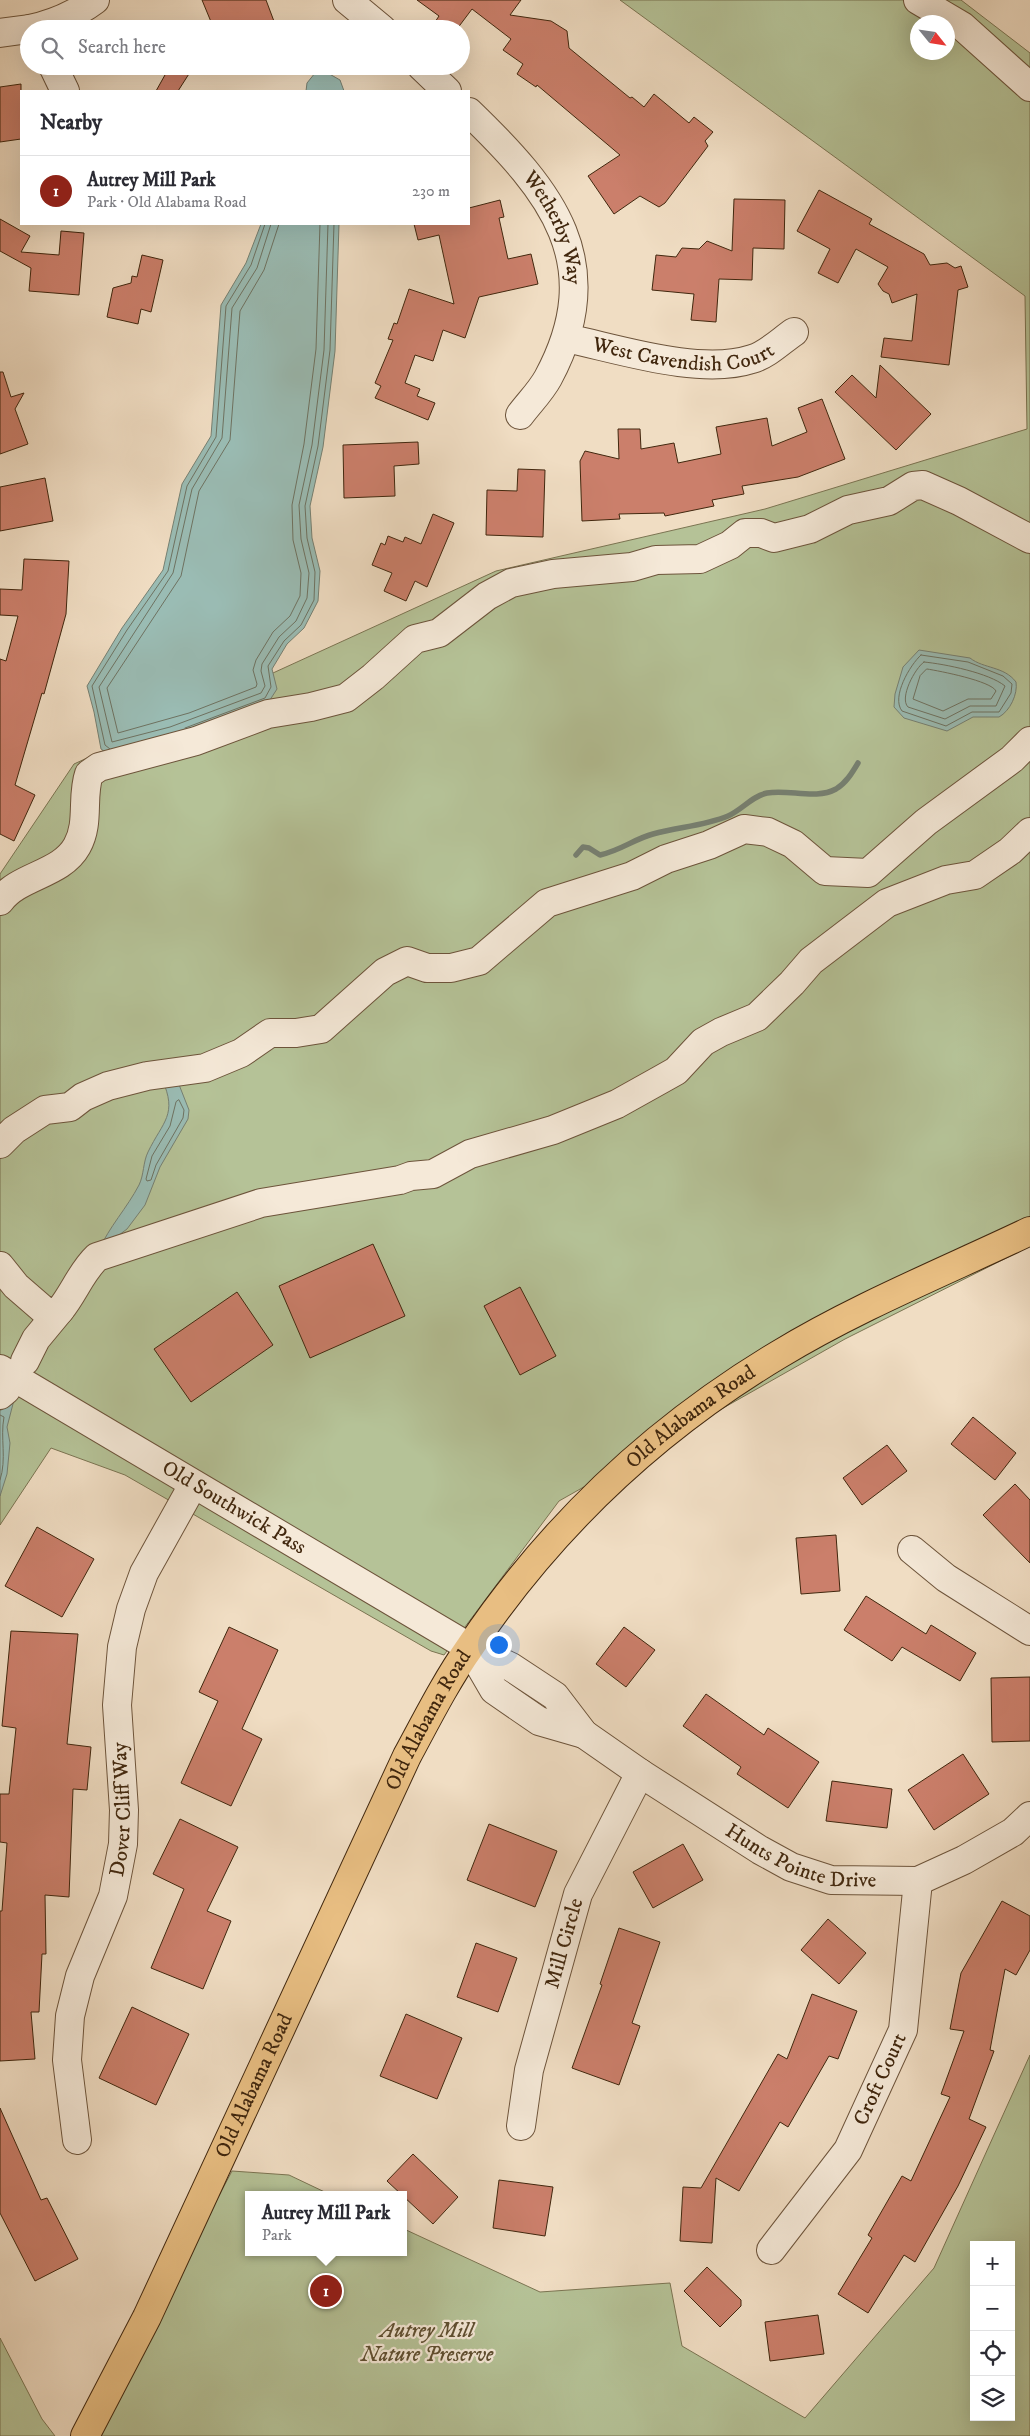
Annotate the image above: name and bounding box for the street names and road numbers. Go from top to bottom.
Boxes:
street label: Wetherby Way [516,165,587,286]
street label: West Cavendish Court [589,331,780,378]
street label: Old Alabama Road [620,1359,761,1474]
street label: Old Southwick Pass [157,1455,311,1560]
street label: Old Alabama Road [380,1645,477,1795]
street label: Dover Cliff Way [104,1740,137,1879]
street label: Hunts Pointe Drive [720,1818,877,1894]
street label: Mill Circle [539,1895,589,1992]
street label: Old Alabama Road [210,2009,299,2162]
street label: Croft Court [848,2029,913,2130]

